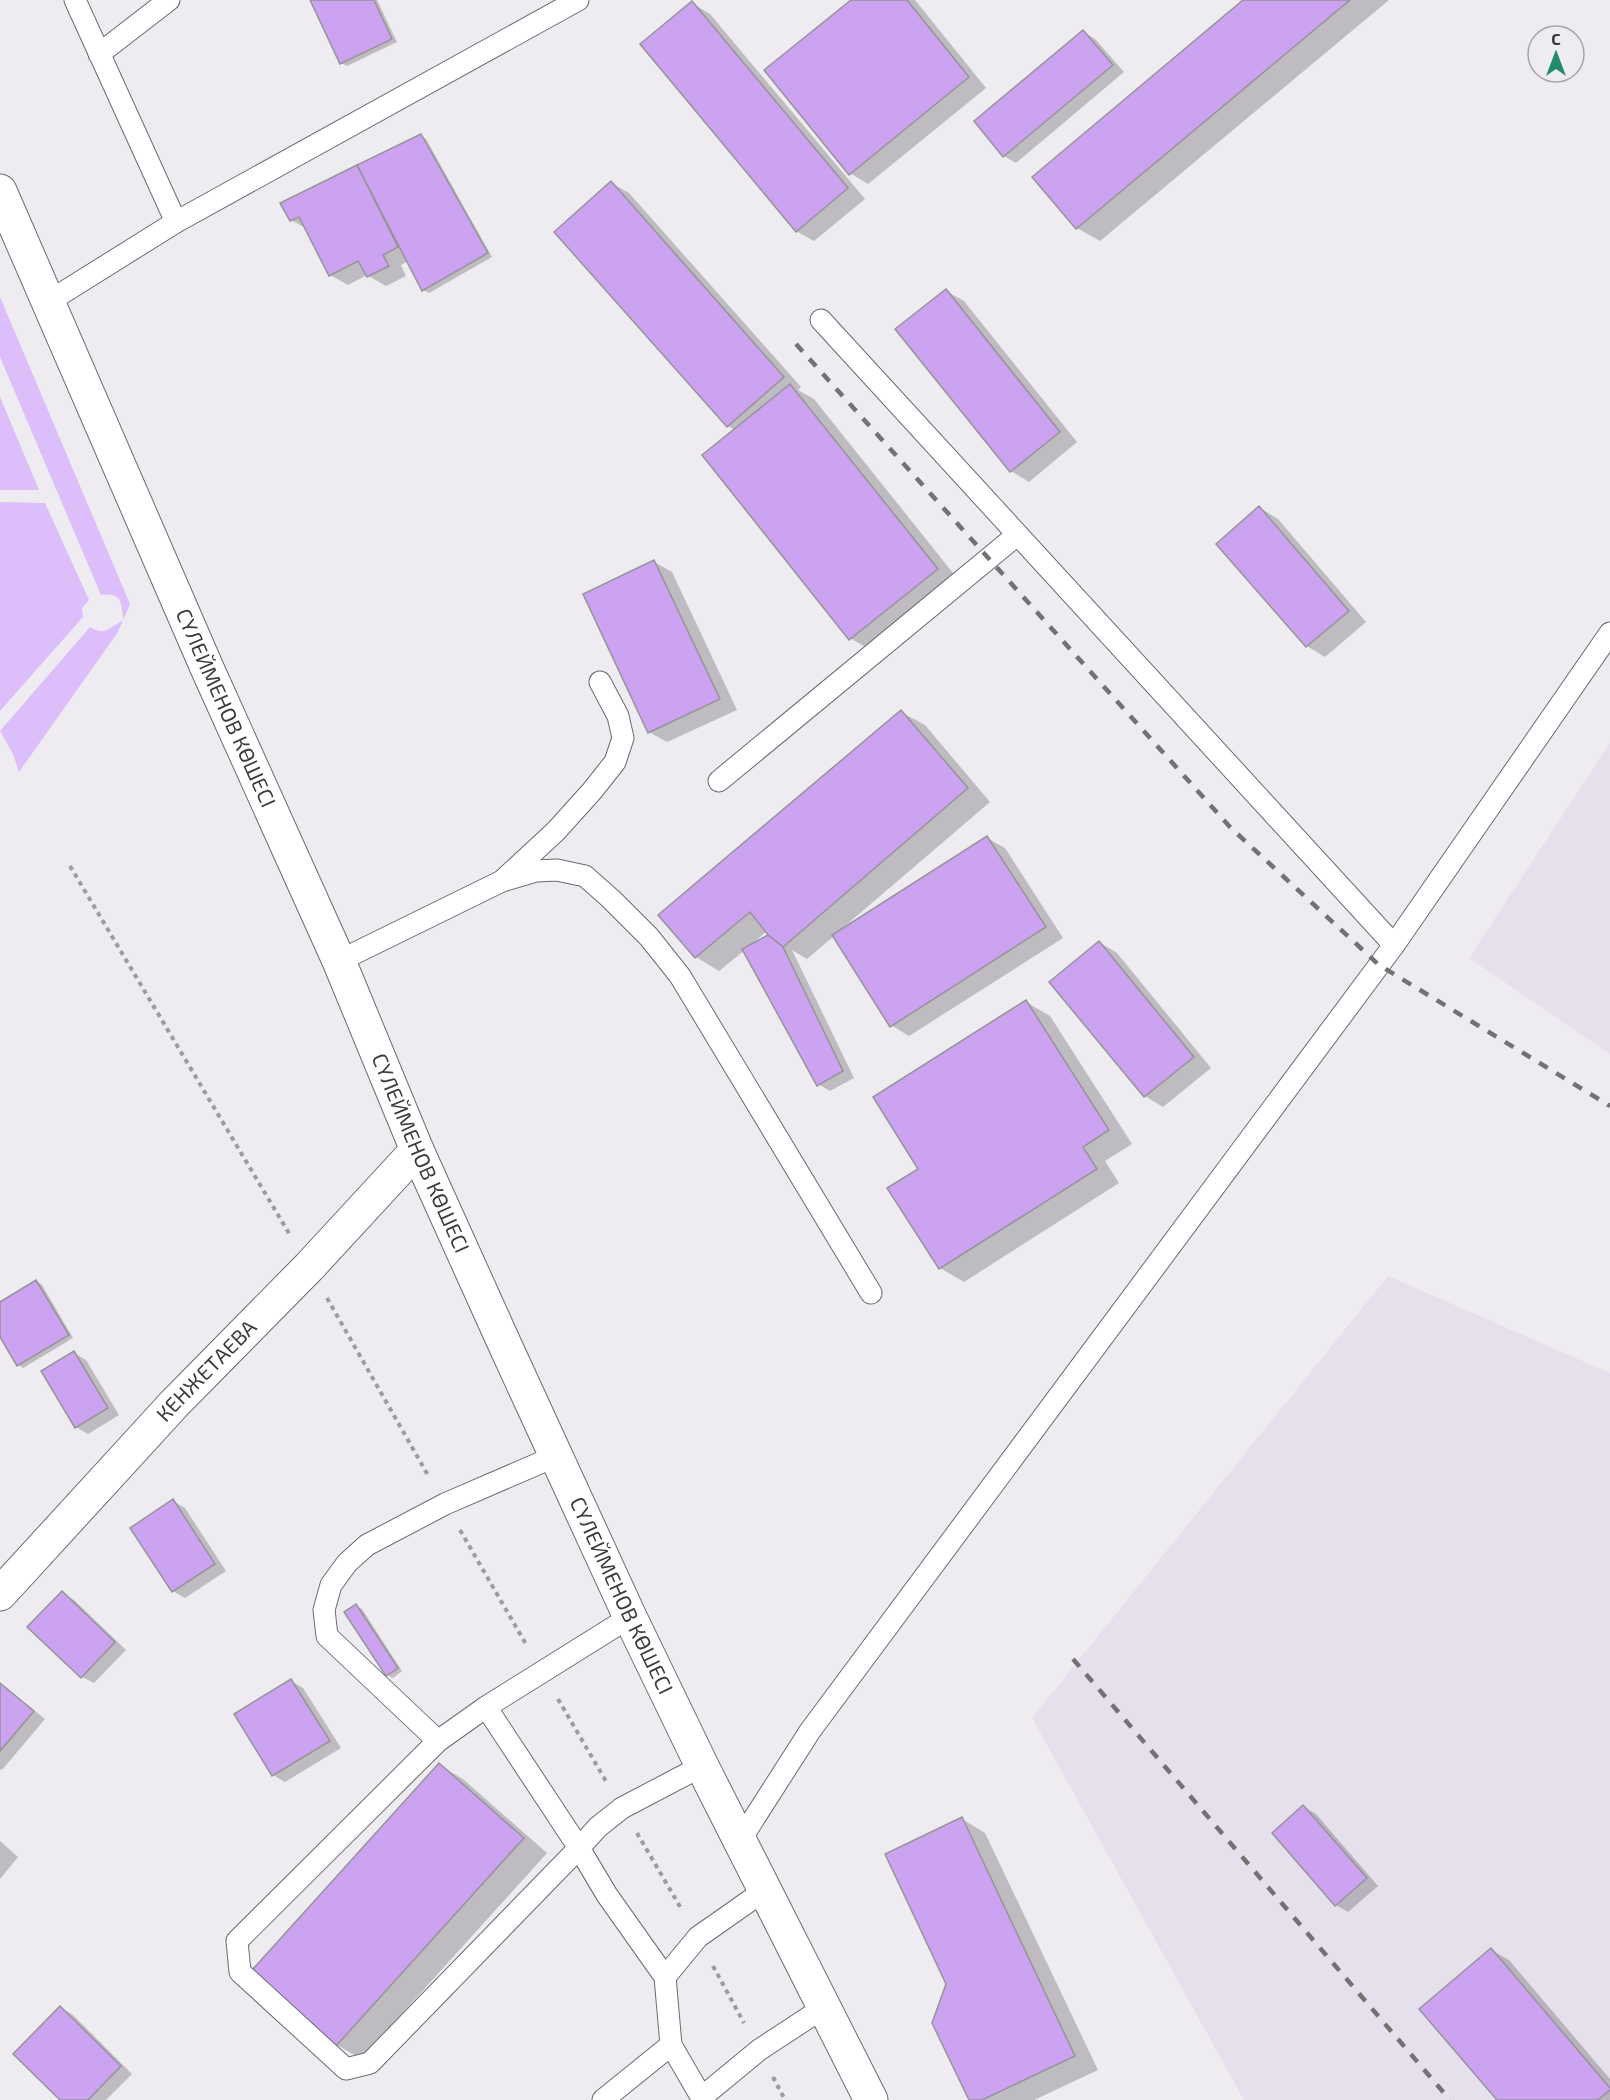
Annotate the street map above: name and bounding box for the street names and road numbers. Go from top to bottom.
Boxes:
street label: СҮЛЕЙМЕНОВ КӨШЕСІ [172,604,282,811]
street label: СҮЛЕЙМЕНОВ КӨШЕСІ [367,1049,476,1256]
street label: КЕНЖЕТАЕВА [150,1314,261,1426]
street label: СҮЛЕЙМЕНОВ КӨШЕСІ [566,1493,679,1698]

